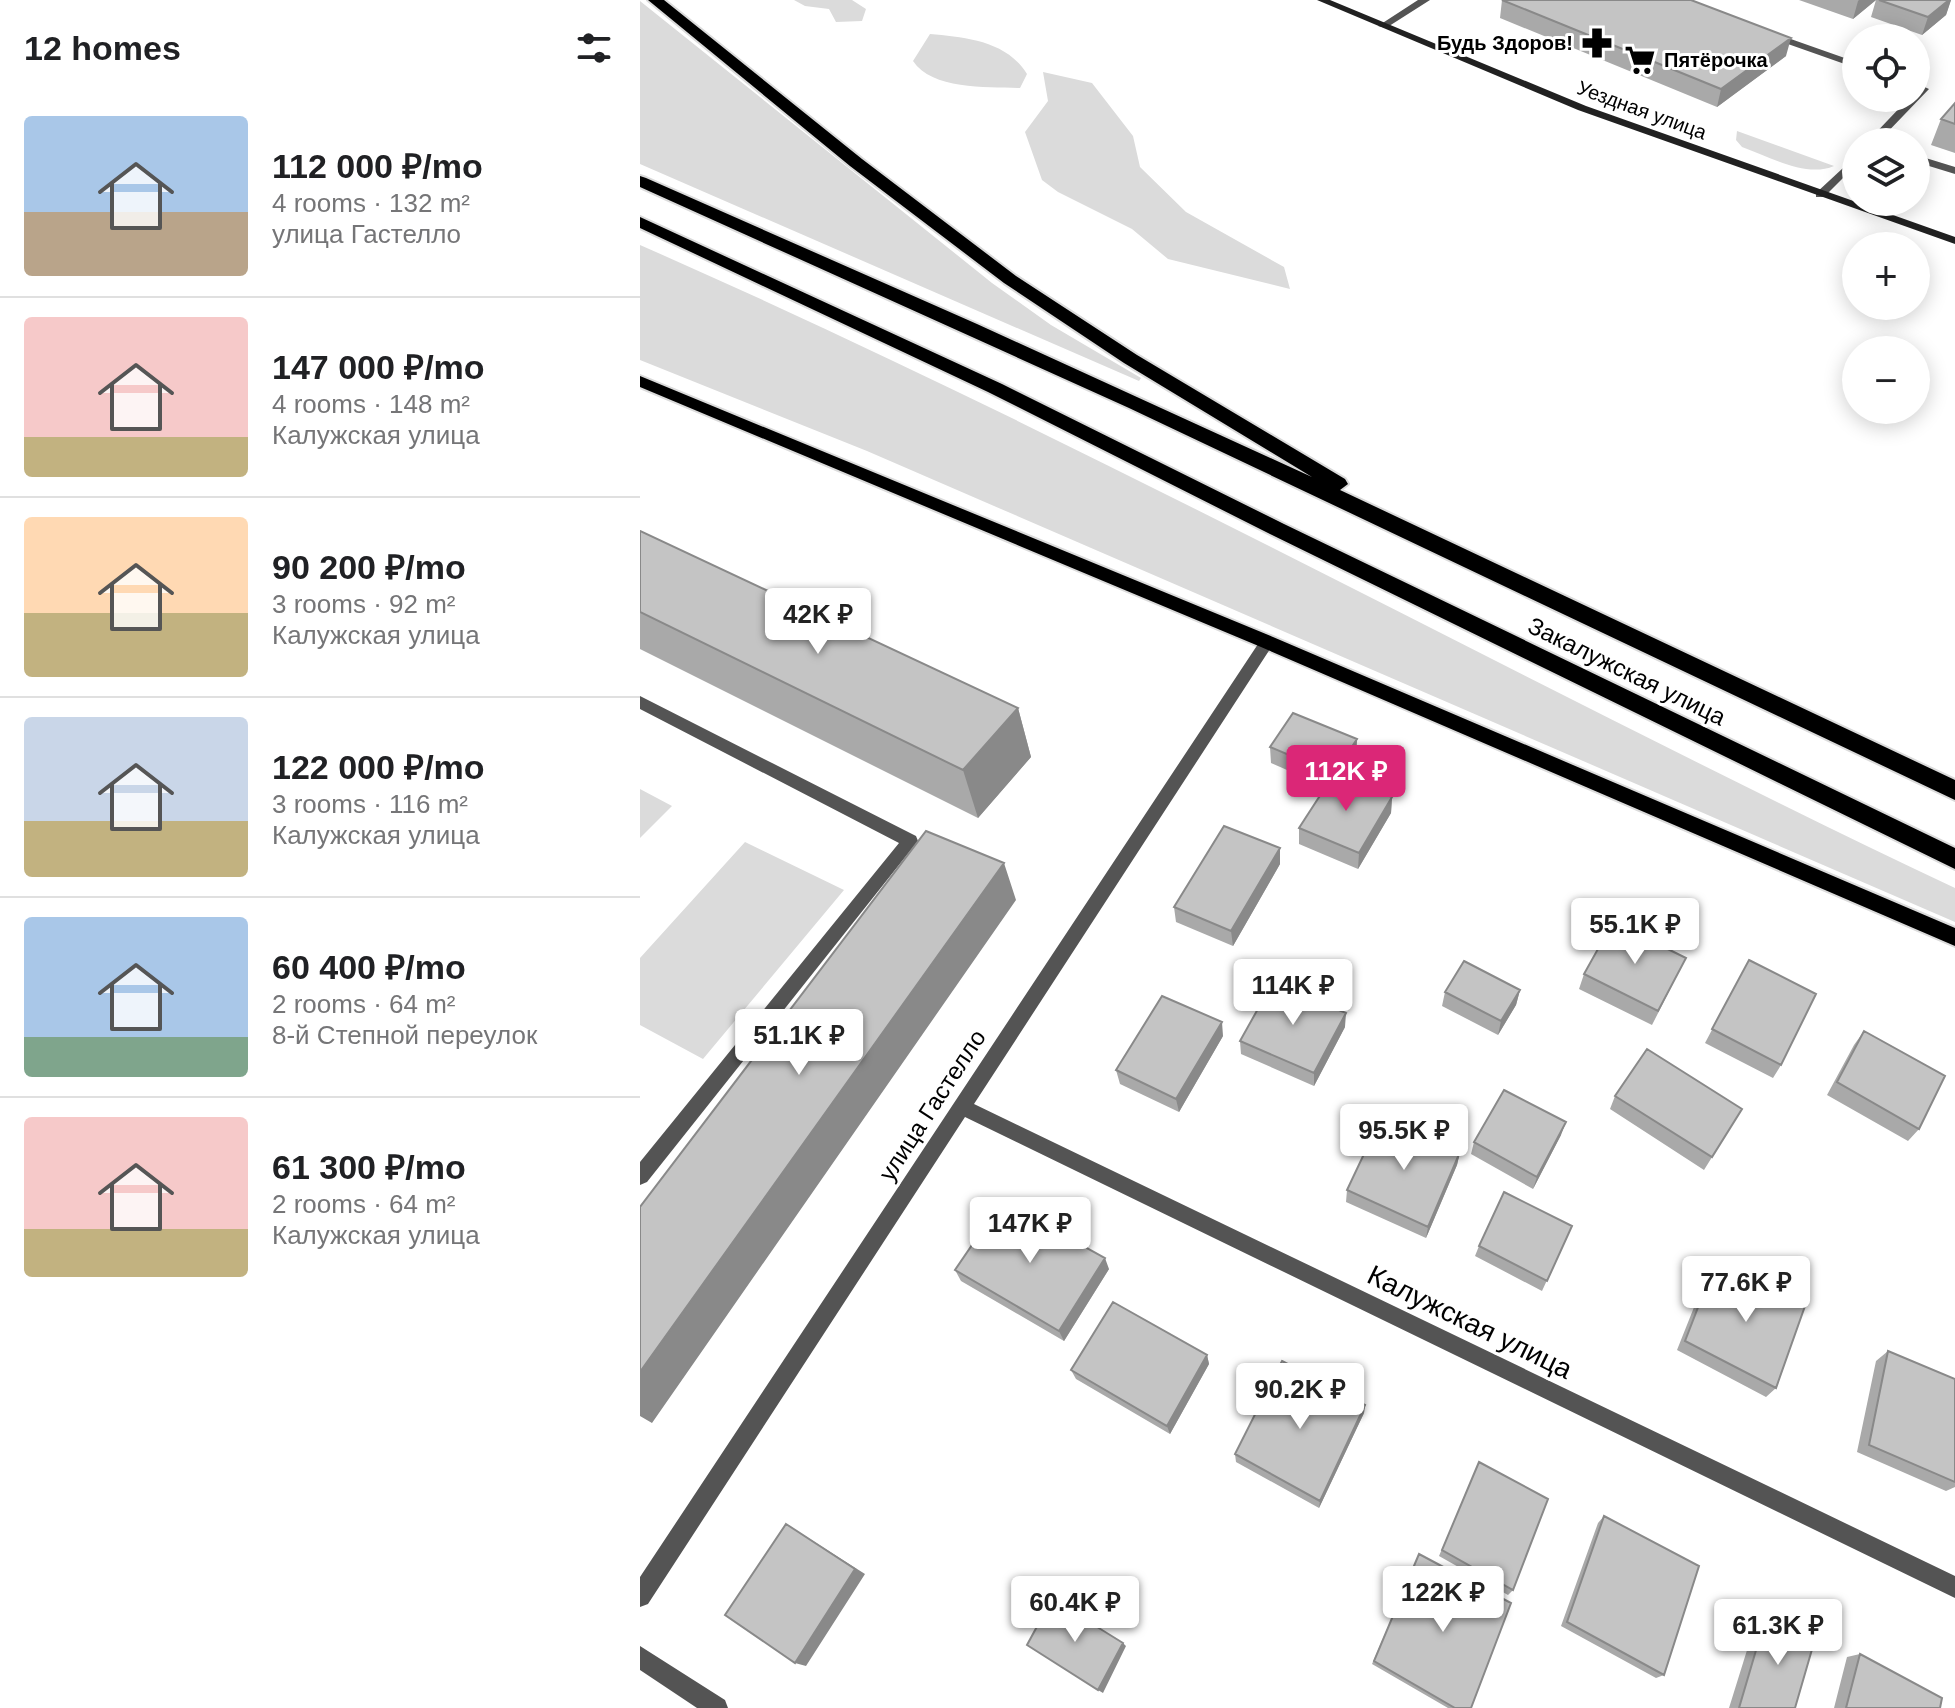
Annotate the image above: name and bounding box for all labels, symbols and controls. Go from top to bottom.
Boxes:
map controls [1842,24,1930,424]
button: locate [1842,24,1930,112]
icon: filters [572,26,616,70]
pharmacy icon: Будь Здоров! [1580,26,1614,60]
text: 12 homes [24,29,181,67]
place label: Будь Здоров! [1437,32,1573,54]
supermarket icon: Пятёрочка [1623,43,1657,77]
place label: Пятёрочка [1664,49,1769,71]
street label: Уездная улица [1574,76,1710,144]
button: layers [1842,128,1930,216]
text: 112 000 ₽/mo [272,147,483,185]
icon: home [88,148,184,244]
text: 4 rooms · 132 m² [272,188,470,218]
text: улица Гастелло [272,219,461,249]
button: + [1842,232,1930,320]
button: − [1842,336,1930,424]
text: 147 000 ₽/mo [272,348,485,386]
icon: home [88,349,184,445]
text: 4 rooms · 148 m² [272,389,470,419]
text: Калужская улица [272,420,480,450]
text: 90 200 ₽/mo [272,548,466,586]
icon: home [88,549,184,645]
pin: 42K ₽ [762,588,874,656]
text: 3 rooms · 92 m² [272,589,456,619]
text: 42K ₽ [783,599,853,629]
street label: Закалужская улица [1524,611,1731,731]
text: Калужская улица [272,620,480,650]
pin: 112K ₽ [1281,745,1411,813]
text: 122 000 ₽/mo [272,748,485,786]
icon: home [88,749,184,845]
text: 112K ₽ [1304,756,1388,786]
text: 3 rooms · 116 m² [272,789,468,819]
text: Калужская улица [272,820,480,850]
pin: 55.1K ₽ [1561,898,1709,966]
text: 55.1K ₽ [1589,909,1681,939]
text: 60 400 ₽/mo [272,948,466,986]
icon: home [88,949,184,1045]
pin: 114K ₽ [1228,959,1358,1027]
text: 114K ₽ [1251,970,1335,1000]
text: 2 rooms · 64 m² [272,989,456,1019]
pin: 51.1K ₽ [725,1009,873,1077]
text: 8-й Степной переулок [272,1020,537,1050]
text: 51.1K ₽ [753,1020,845,1050]
street label: улица Гастелло [873,1024,991,1186]
pin: 95.5K ₽ [1330,1104,1478,1172]
text: 95.5K ₽ [1358,1115,1450,1145]
text: 61 300 ₽/mo [272,1148,466,1186]
icon: home [88,1149,184,1245]
text: 2 rooms · 64 m² [272,1189,456,1219]
pin: 147K ₽ [965,1197,1095,1265]
text: 147K ₽ [988,1208,1072,1238]
text: Калужская улица [272,1220,480,1250]
pin: 77.6K ₽ [1672,1256,1820,1324]
street label: Калужская улица [1363,1259,1578,1385]
text: 77.6K ₽ [1700,1267,1792,1297]
pin: 90.2K ₽ [1226,1363,1374,1431]
text: 90.2K ₽ [1254,1374,1346,1404]
pin: 122K ₽ [1378,1566,1508,1634]
pin: 60.4K ₽ [1001,1576,1149,1644]
text: 122K ₽ [1401,1577,1485,1607]
text: 60.4K ₽ [1029,1587,1121,1617]
pin: 61.3K ₽ [1704,1599,1852,1667]
text: 61.3K ₽ [1732,1610,1824,1640]

